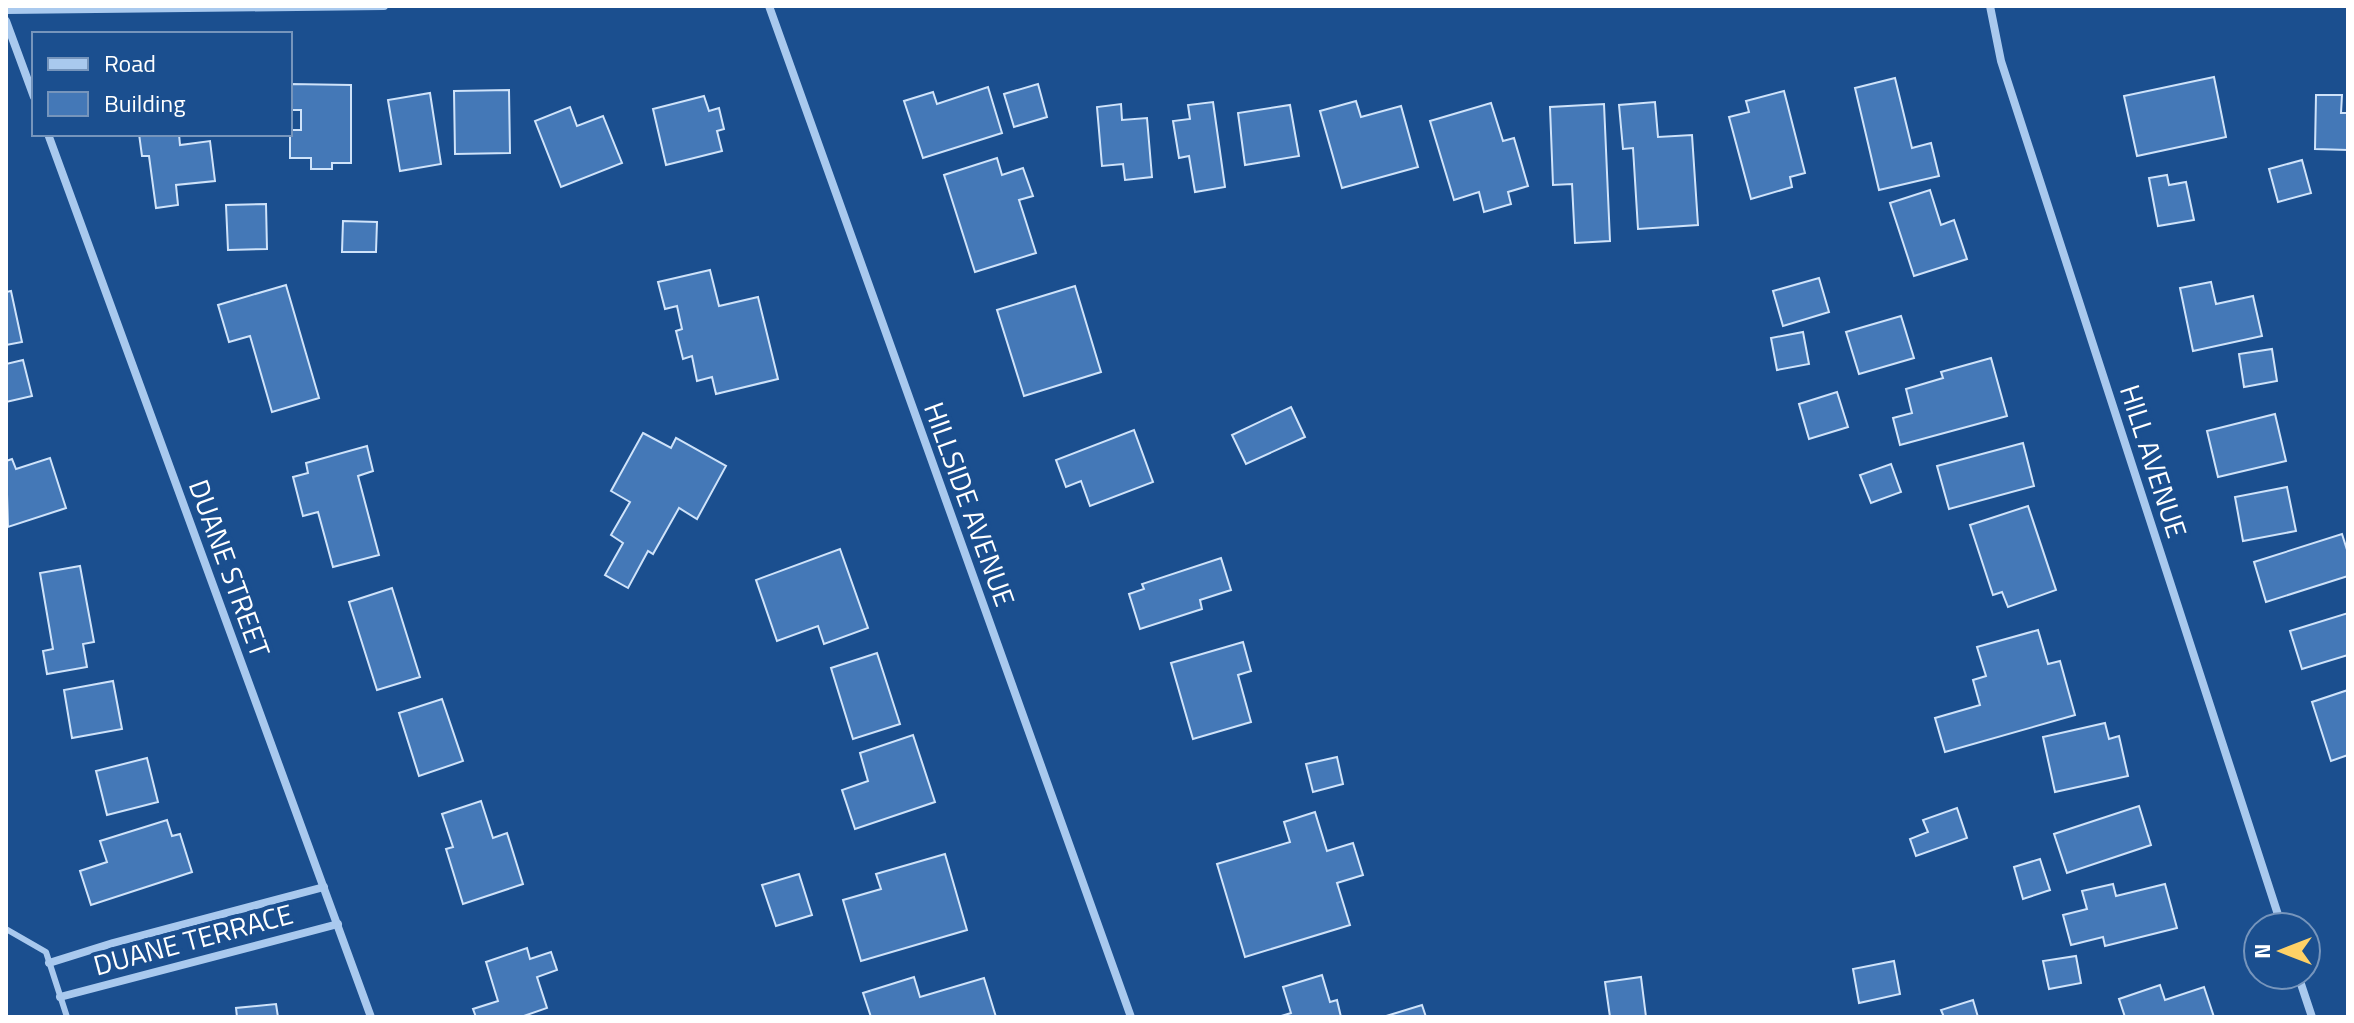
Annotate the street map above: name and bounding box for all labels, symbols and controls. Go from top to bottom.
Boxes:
legend [32,32,292,136]
text: Road [104,45,156,81]
text: Building [104,85,186,121]
street label: HILL AVENUE [2109,379,2199,543]
street label: HILLSIDE AVENUE [913,396,1027,612]
street label: DUANE STREET [178,473,282,663]
street label: DUANE TERRACE [89,892,297,986]
north arrow [2242,911,2322,991]
text: N [2245,943,2279,959]

